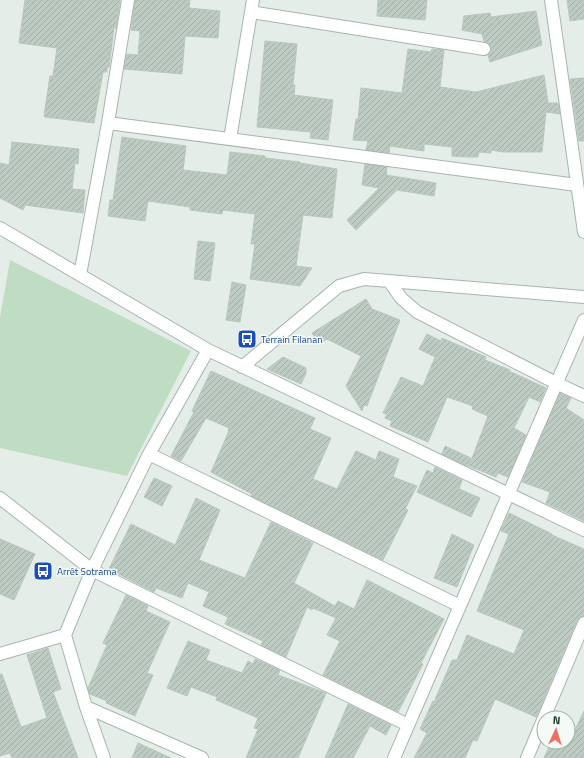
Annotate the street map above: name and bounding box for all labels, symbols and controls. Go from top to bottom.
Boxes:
bus stop icon: Terrain Filanan [236,328,258,350]
place label: Terrain Filanan [261,332,323,347]
bus stop icon: Arrêt Sotrama [32,560,54,582]
place label: Arrêt Sotrama [57,564,117,579]
north arrow [536,710,576,750]
text: N [552,712,561,728]

